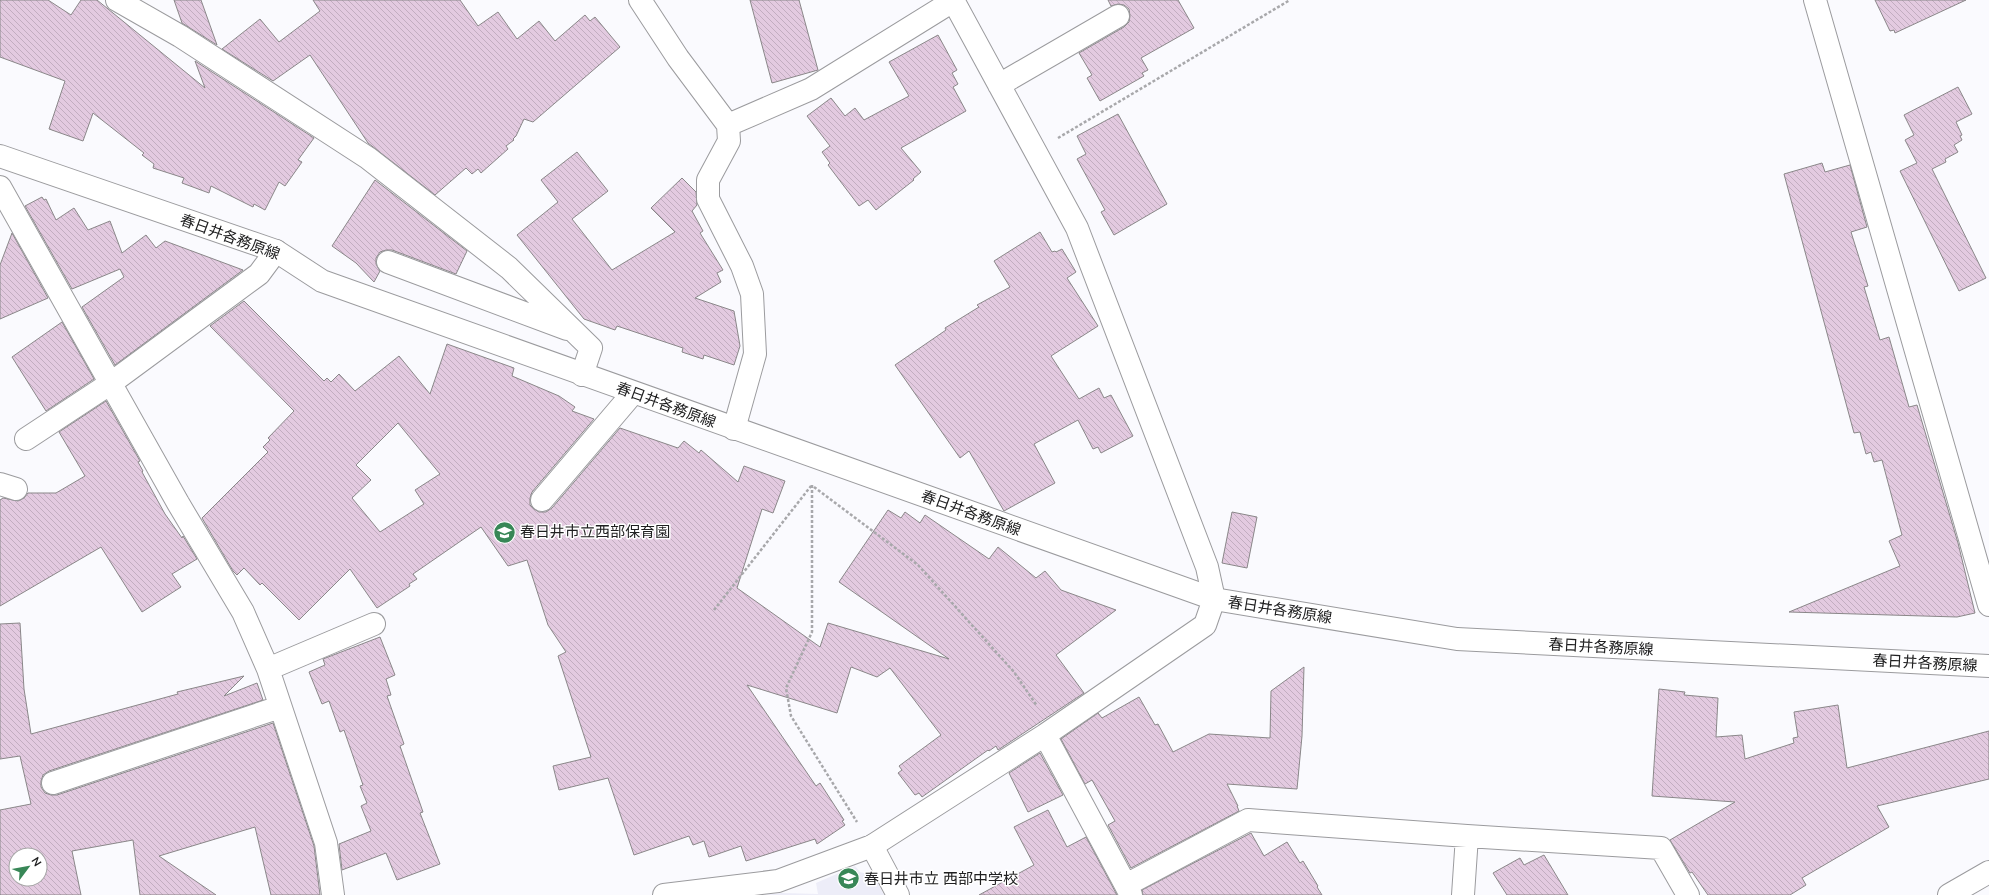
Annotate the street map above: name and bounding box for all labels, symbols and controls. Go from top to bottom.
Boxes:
street label: 春日井各務原線 [178,210,283,263]
street label: 春日井各務原線 [614,378,719,431]
street label: 春日井各務原線 [919,486,1024,539]
school or university icon: 春日井市立西部保育園 [492,519,518,545]
place label: 春日井市立西部保育園 [520,522,670,541]
street label: 春日井各務原線 [1227,592,1333,627]
street label: 春日井各務原線 [1548,634,1654,659]
street label: 春日井各務原線 [1872,650,1978,675]
north arrow [8,847,48,887]
text: N [28,854,45,869]
school or university icon: 春日井市立 西部中学校 [836,866,862,892]
place label: 春日井市立 西部中学校 [864,869,1018,888]

